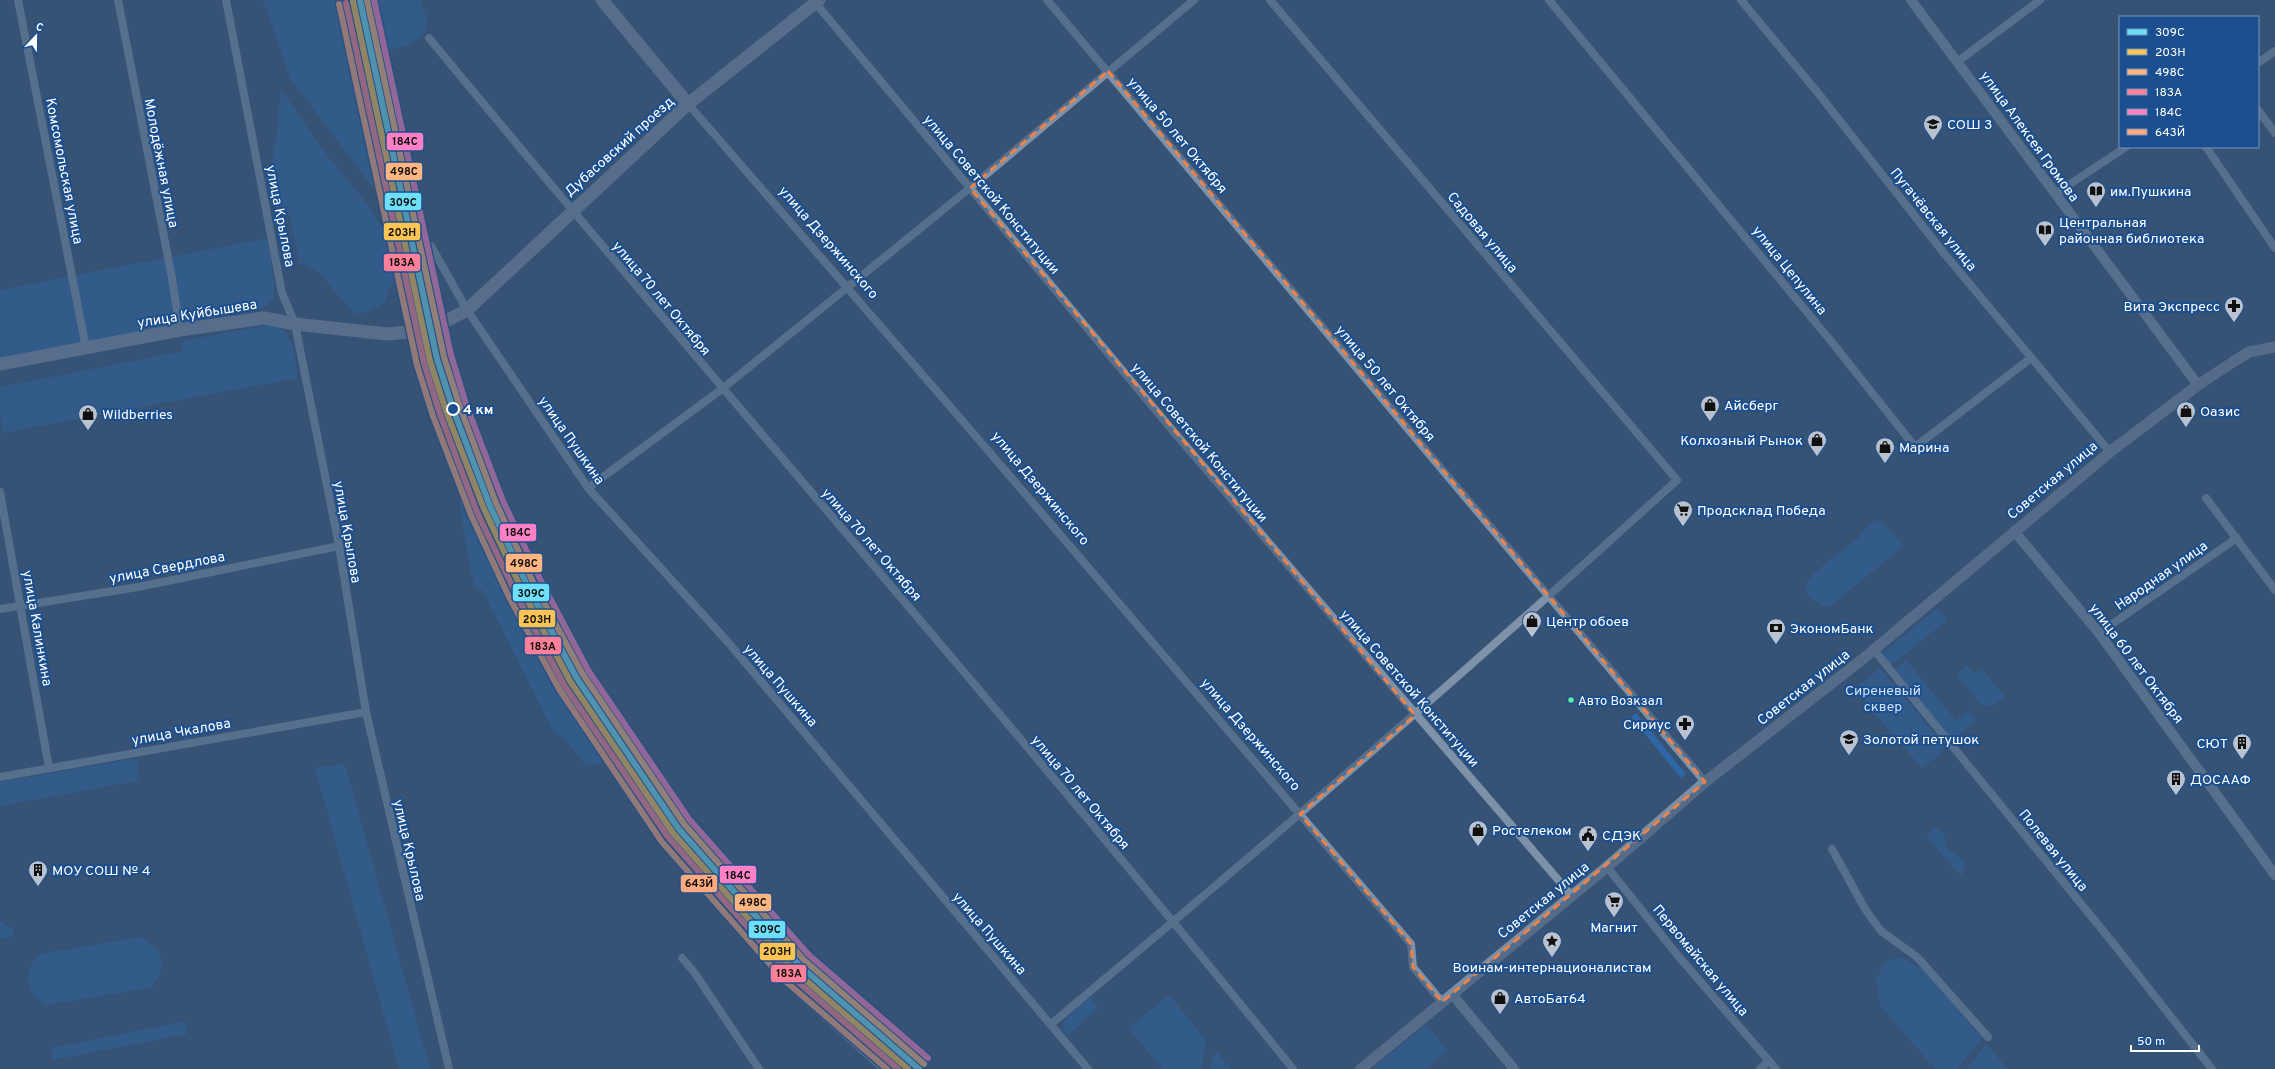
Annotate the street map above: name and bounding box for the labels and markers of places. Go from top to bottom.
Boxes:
school or university icon: СОШ 3 [1922,113,1944,141]
place label: СОШ 3 [1947,117,1992,134]
library icon: им.Пушкина [2085,180,2107,208]
place label: им.Пушкина [2110,184,2192,201]
place label: Центральная районная библиотека [2059,215,2204,248]
library icon: Центральная районная библиотека [2034,219,2056,247]
pharmacy icon: Вита Экспресс [2223,295,2245,323]
place label: Вита Экспресс [2124,299,2220,316]
shop icon: Айсберг [1699,394,1721,422]
place label: Айсберг [1724,398,1778,415]
shop icon: Оазис [2175,400,2197,428]
marker: 4 км [446,402,460,416]
place label: 4 км [463,402,493,419]
shop icon: Wildberries [77,403,99,431]
place label: Оазис [2200,404,2240,421]
place label: Wildberries [102,407,173,424]
shop icon: Колхозный Рынок [1806,429,1828,457]
place label: Колхозный Рынок [1680,433,1803,450]
shop icon: Марина [1874,436,1896,464]
place label: Марина [1899,440,1949,457]
supermarket icon: Продсклад Победа [1672,499,1694,527]
place label: Продсклад Победа [1697,503,1826,520]
shop icon: Центр обоев [1521,610,1543,638]
place label: Центр обоев [1546,614,1629,631]
bank icon: ЭкономБанк [1765,617,1787,645]
place label: ЭкономБанк [1790,621,1874,638]
place label: Авто Возкзал [1578,694,1663,710]
marker: Авто Возкзал [1566,695,1576,705]
pharmacy icon: Сириус [1674,713,1696,741]
place label: Сириус [1623,717,1671,734]
school or university icon: Золотой петушок [1838,728,1860,756]
place label: Золотой петушок [1863,732,1979,749]
building icon: СЮТ [2231,732,2253,760]
place label: СЮТ [2196,736,2228,753]
building icon: ДОСААФ [2165,768,2187,796]
place label: ДОСААФ [2190,772,2251,789]
shop icon: Ростелеком [1467,819,1489,847]
place label: Ростелеком [1492,823,1572,840]
public building icon: СДЭК [1577,824,1599,852]
place label: СДЭК [1602,828,1641,845]
building icon: МОУ СОШ № 4 [27,859,49,887]
place label: МОУ СОШ № 4 [52,863,150,880]
supermarket icon: Магнит [1603,890,1625,918]
place label: Магнит [1590,920,1638,937]
place icon: Воинам-интернационалистам [1541,930,1563,958]
place label: Воинам-интернационалистам [1452,960,1652,977]
shop icon: АвтоБат64 [1489,987,1511,1015]
place label: АвтоБат64 [1514,991,1586,1008]

